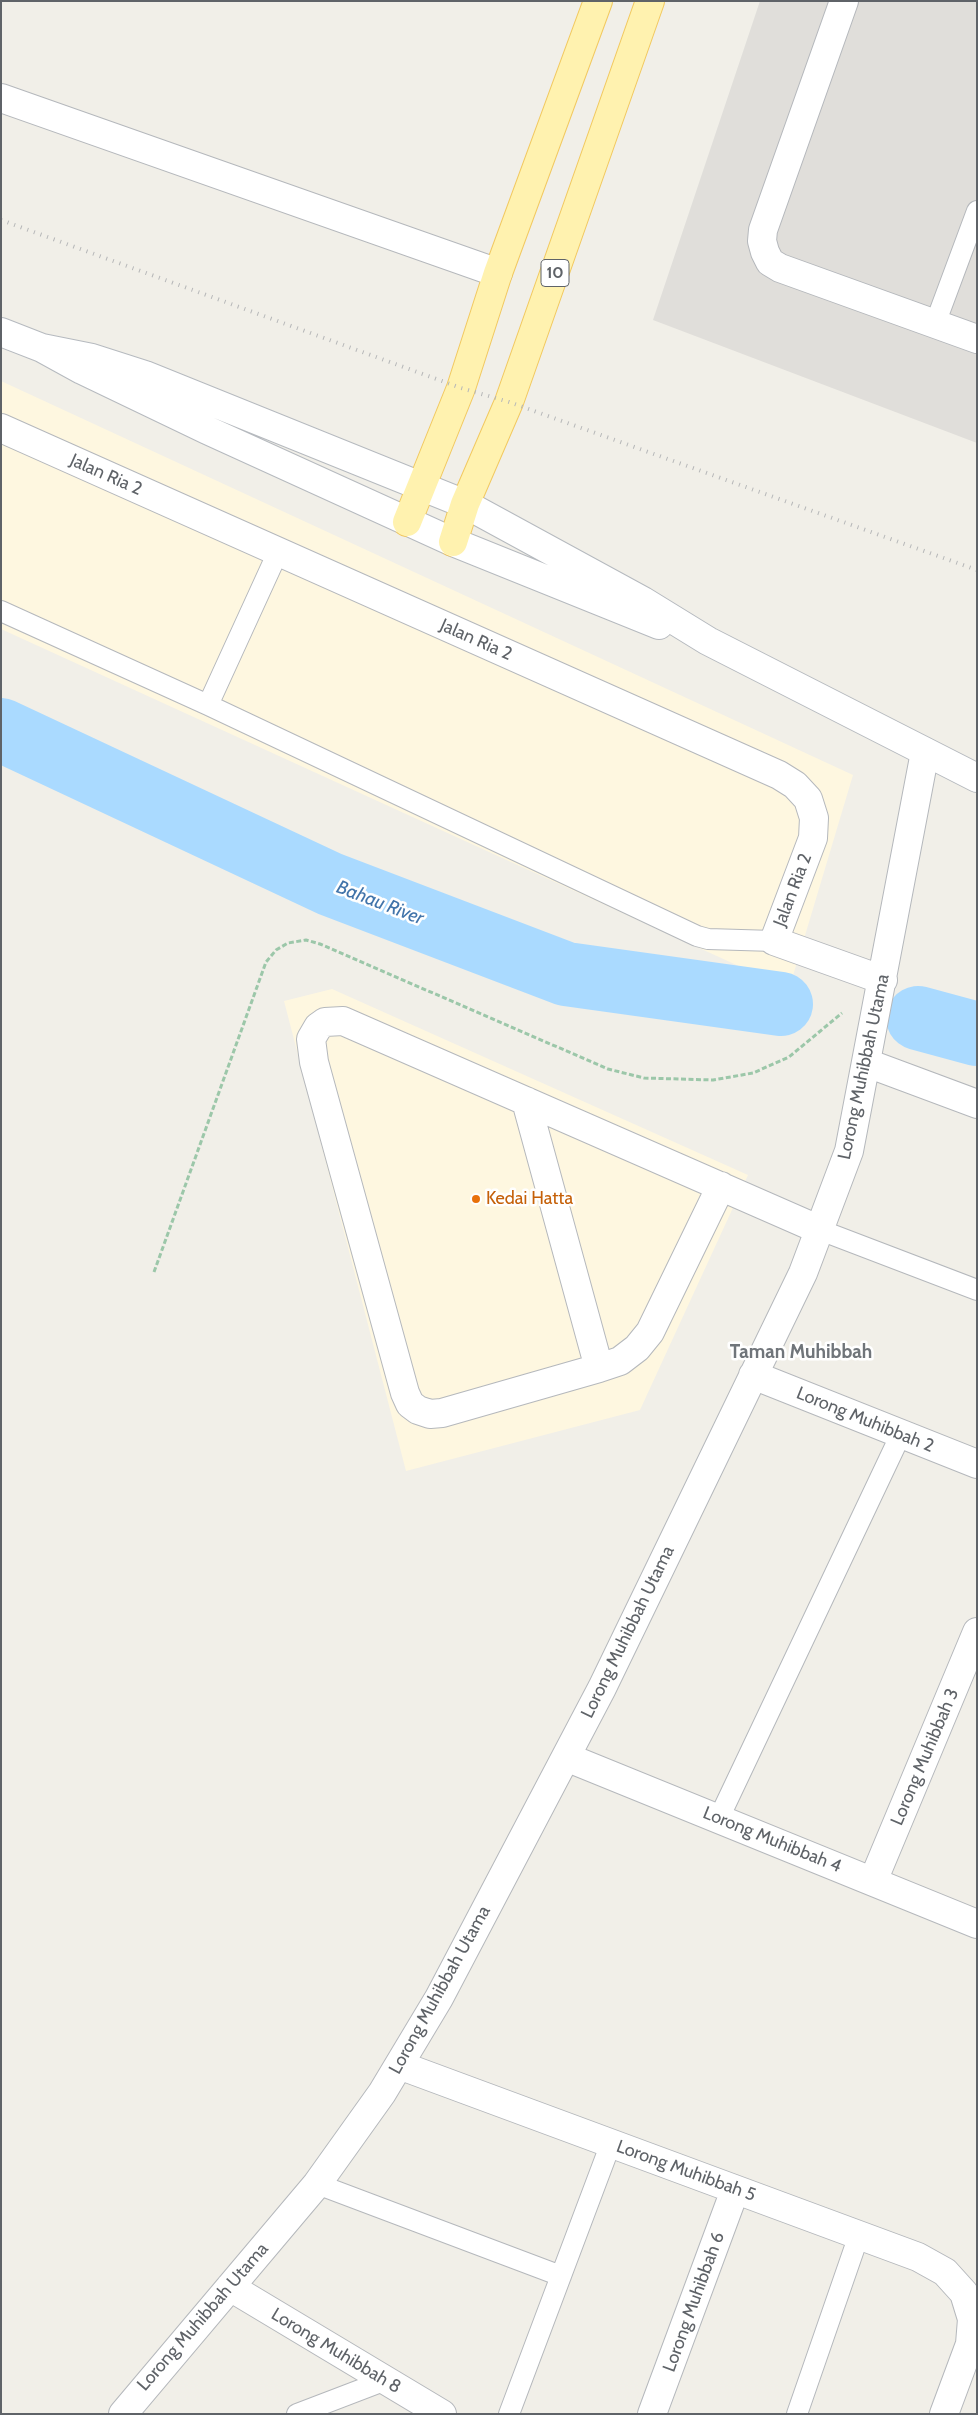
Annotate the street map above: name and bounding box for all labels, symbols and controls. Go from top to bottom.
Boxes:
road number: 10 [541,260,569,286]
street label: Jalan Ria 2 [67,450,145,500]
street label: Jalan Ria 2 [437,615,515,665]
street label: Jalan Ria 2 [769,850,817,930]
water label: Bahau River [333,876,427,930]
street label: Lorong Muhibbah Utama [834,972,894,1162]
place label: Kedai Hatta [486,1188,573,1210]
marker: Kedai Hatta [470,1193,482,1205]
district label: Taman Muhibbah [730,1341,872,1363]
street label: Lorong Muhibbah 2 [793,1383,937,1457]
street label: Lorong Muhibbah Utama [577,1542,679,1722]
street label: Lorong Muhibbah 3 [886,1685,964,1829]
street label: Lorong Muhibbah 4 [700,1802,844,1878]
street label: Lorong Muhibbah Utama [385,1902,495,2078]
street label: Lorong Muhibbah 5 [613,2136,759,2206]
street label: Lorong Muhibbah 6 [659,2229,729,2375]
street label: Lorong Muhibbah Utama [133,2239,273,2395]
street label: Lorong Muhibbah 8 [267,2304,405,2398]

